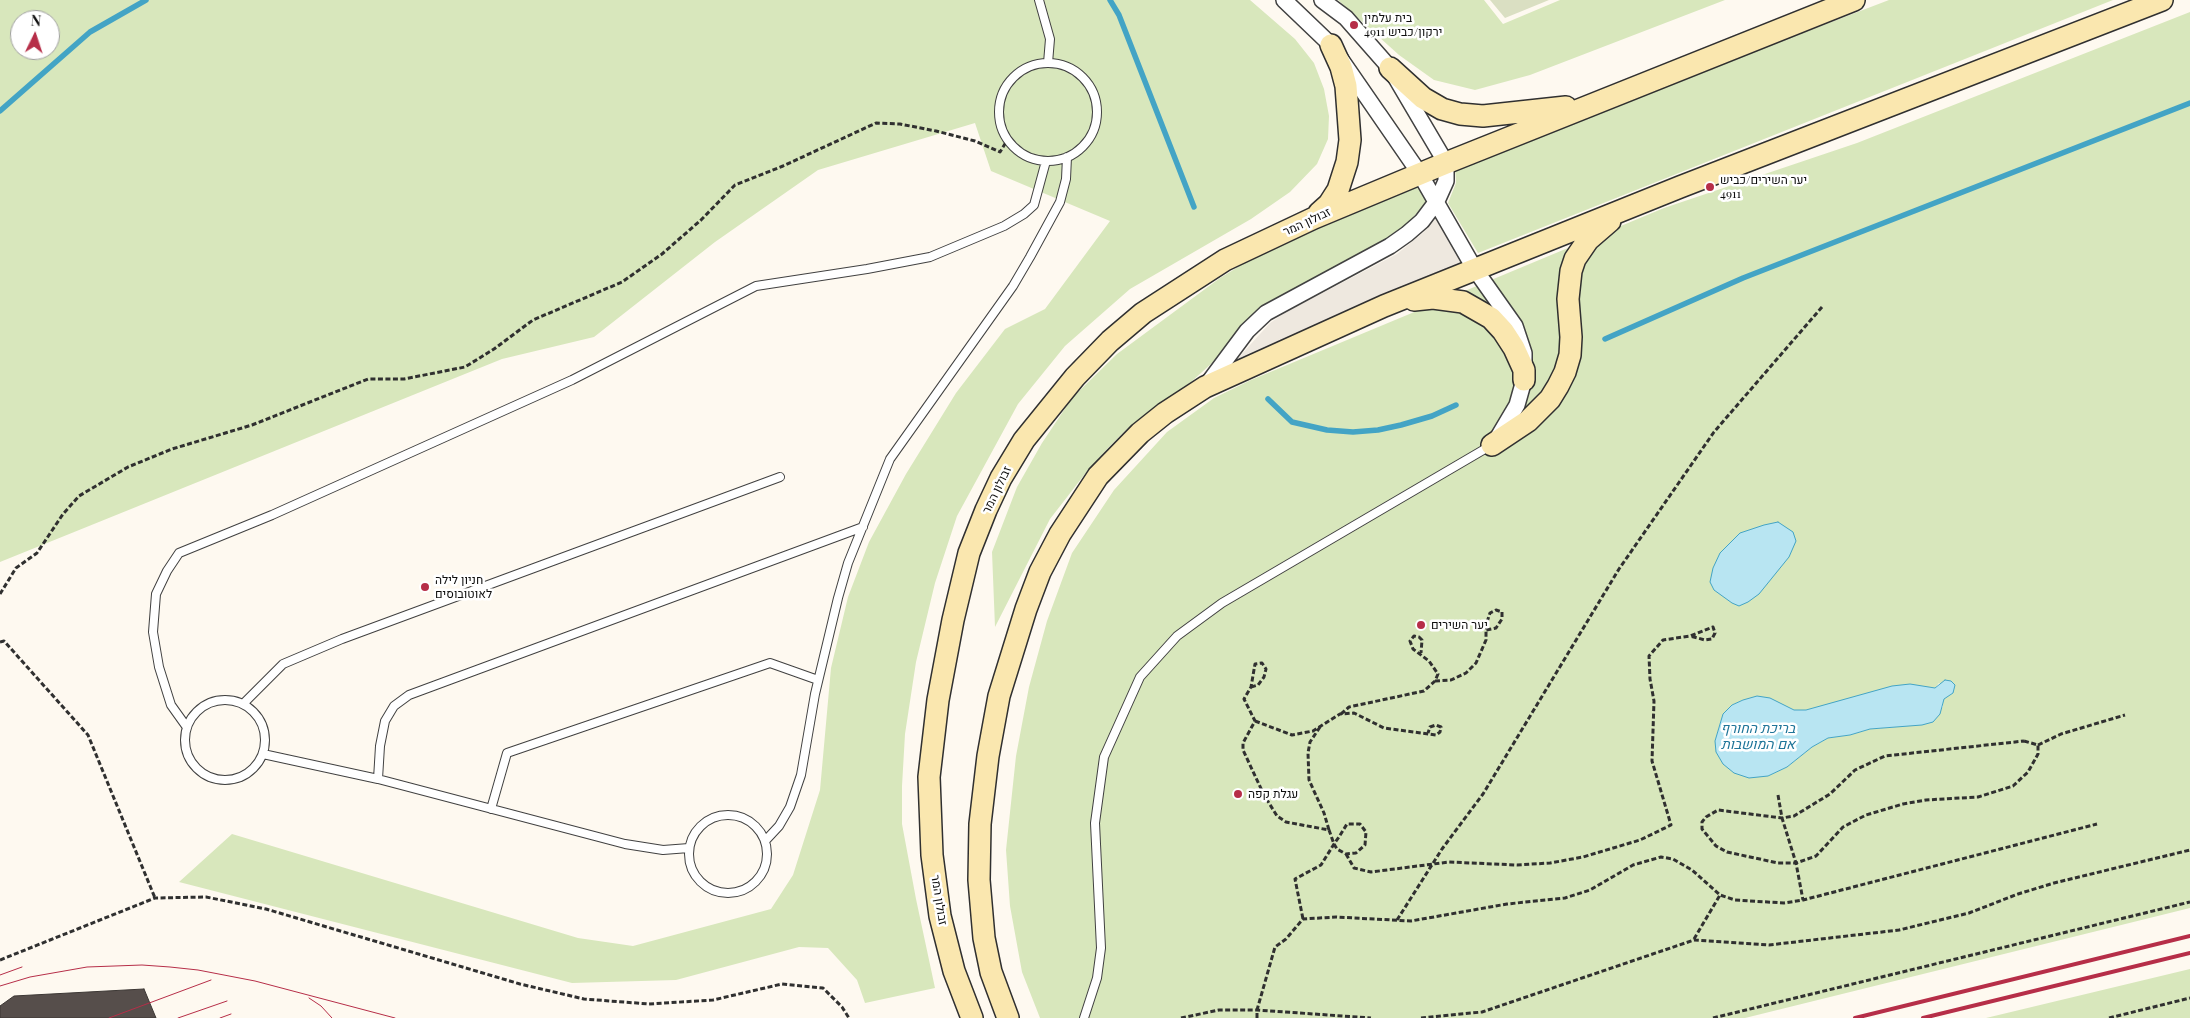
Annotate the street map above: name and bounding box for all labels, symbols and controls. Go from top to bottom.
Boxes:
north arrow [10,10,60,60]
text: N [30,11,42,30]
place label: בית עלמין ירקון/כביש 4911 [1364,11,1442,39]
marker: בית עלמין ירקון/כביש 4911 [1348,19,1360,31]
place label: יער השירים/כביש 4911 [1720,173,1807,201]
marker: יער השירים/כביש 4911 [1704,181,1716,193]
street label: זבולון המר [1281,205,1333,239]
street label: זבולון המר [979,464,1015,516]
place label: חניון לילה לאוטובוסים [435,573,492,601]
marker: חניון לילה לאוטובוסים [419,581,431,593]
place label: יער השירים [1431,618,1488,632]
marker: יער השירים [1415,619,1427,631]
water label: בריכת החורף אם המושבות [1721,721,1795,754]
place label: עגלת קפה [1248,787,1298,801]
marker: עגלת קפה [1232,788,1244,800]
street label: זבולון המר [928,874,950,926]

